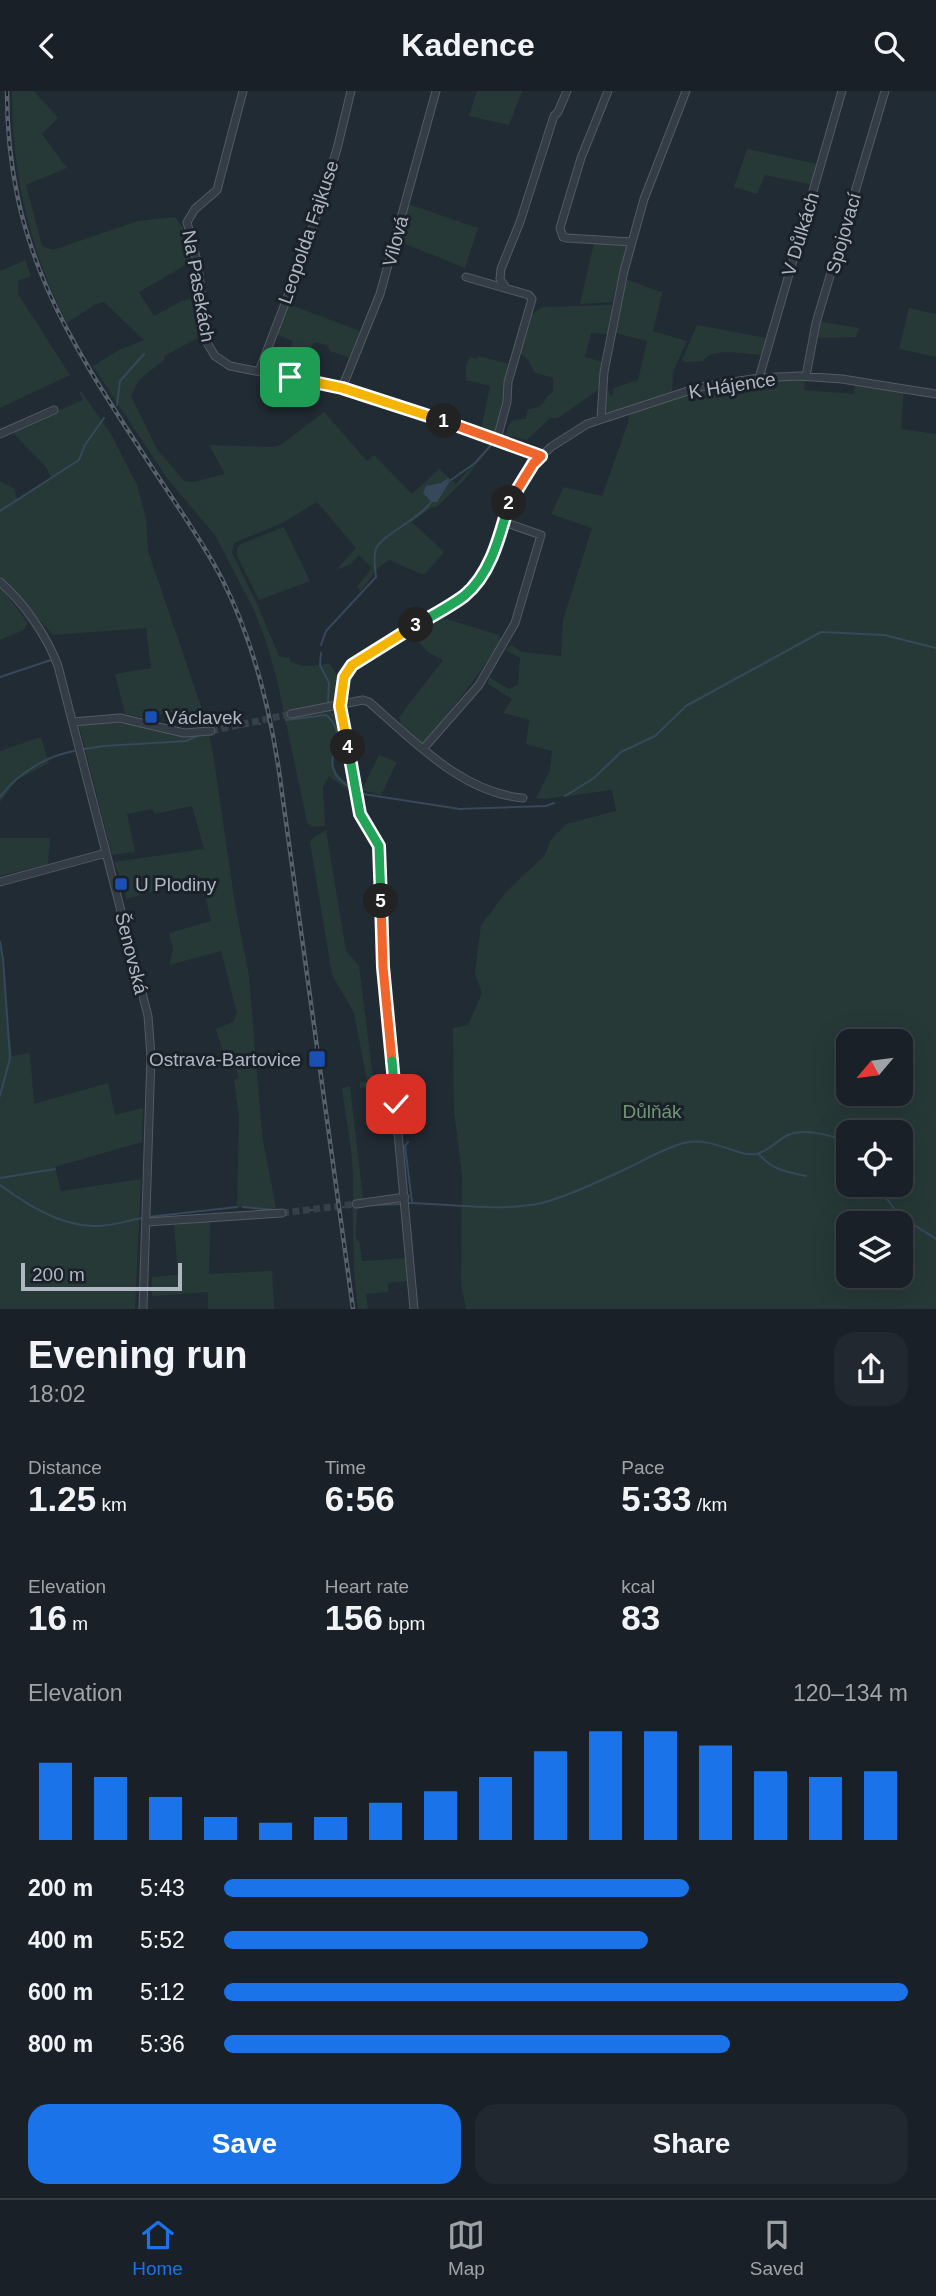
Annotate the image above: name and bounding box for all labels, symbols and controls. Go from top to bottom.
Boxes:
icon: back [28,27,66,65]
text: Kadence [401,27,535,63]
icon: search [870,27,908,65]
street label: Leopolda Fajkuse [274,158,343,306]
street label: Spojovací [822,189,865,276]
street label: V Důlkách [778,190,823,279]
street label: Vilová [379,213,412,269]
street label: Na Pasekách [178,229,219,344]
pin [260,347,320,407]
icon: arrive [271,358,309,396]
street label: K Hájence [687,368,777,403]
pin: 1 [426,403,462,439]
text: 1 [438,410,449,431]
pin: 2 [491,485,526,521]
text: 2 [503,492,514,513]
pin: 3 [398,607,434,643]
text: 3 [410,614,421,635]
place label: Václavek [165,707,243,728]
marker: Václavek [143,709,159,725]
pin: 4 [330,729,366,765]
text: 4 [342,736,353,757]
place label: U Plodiny [135,874,217,895]
marker: U Plodiny [113,876,129,892]
pin: 5 [364,883,398,919]
text: 5 [375,890,386,911]
street label: Šenovská [111,910,152,997]
north arrow [836,1029,914,1106]
map controls [836,1029,913,1288]
place label: Ostrava-Bartovice [149,1049,301,1070]
marker: Ostrava-Bartovice [307,1049,327,1069]
pin [366,1074,426,1134]
icon: check [377,1085,415,1123]
park label: Důlňák [622,1101,682,1122]
button: locate [836,1120,913,1197]
button: layers [836,1211,913,1288]
scale bar [21,1260,182,1292]
text: 200 m [32,1264,85,1285]
button: share [834,1332,908,1406]
text: Evening run [28,1334,248,1376]
text: 18:02 [28,1381,86,1407]
text: Distance [28,1457,102,1478]
text: Time [325,1457,366,1478]
text: Pace [621,1457,665,1478]
text: 1.25 [28,1479,96,1518]
text: 6:56 [325,1479,395,1518]
text: 5:33 [621,1479,691,1518]
text: km [96,1494,127,1515]
text: /km [691,1494,727,1515]
text: Elevation [28,1576,106,1597]
text: Heart rate [325,1576,409,1597]
text: kcal [621,1576,655,1597]
text: 16 [28,1598,67,1637]
text: 156 [325,1598,383,1637]
text: 83 [621,1598,660,1637]
text: m [67,1613,88,1634]
text: bpm [383,1613,425,1634]
text: Elevation [28,1680,123,1706]
text: 120–134 m [793,1680,908,1706]
text: 200 m [28,1875,93,1901]
text: 5:43 [140,1875,185,1901]
text: 400 m [28,1927,93,1953]
text: 5:52 [140,1927,185,1953]
text: 600 m [28,1979,93,2005]
text: 5:12 [140,1979,185,2005]
text: 800 m [28,2031,93,2057]
text: 5:36 [140,2031,185,2057]
button: Save [28,2104,461,2184]
button: Share [475,2104,908,2184]
tab: Home [132,2216,183,2280]
tab: Map [447,2216,485,2280]
tab: Saved [750,2216,804,2280]

